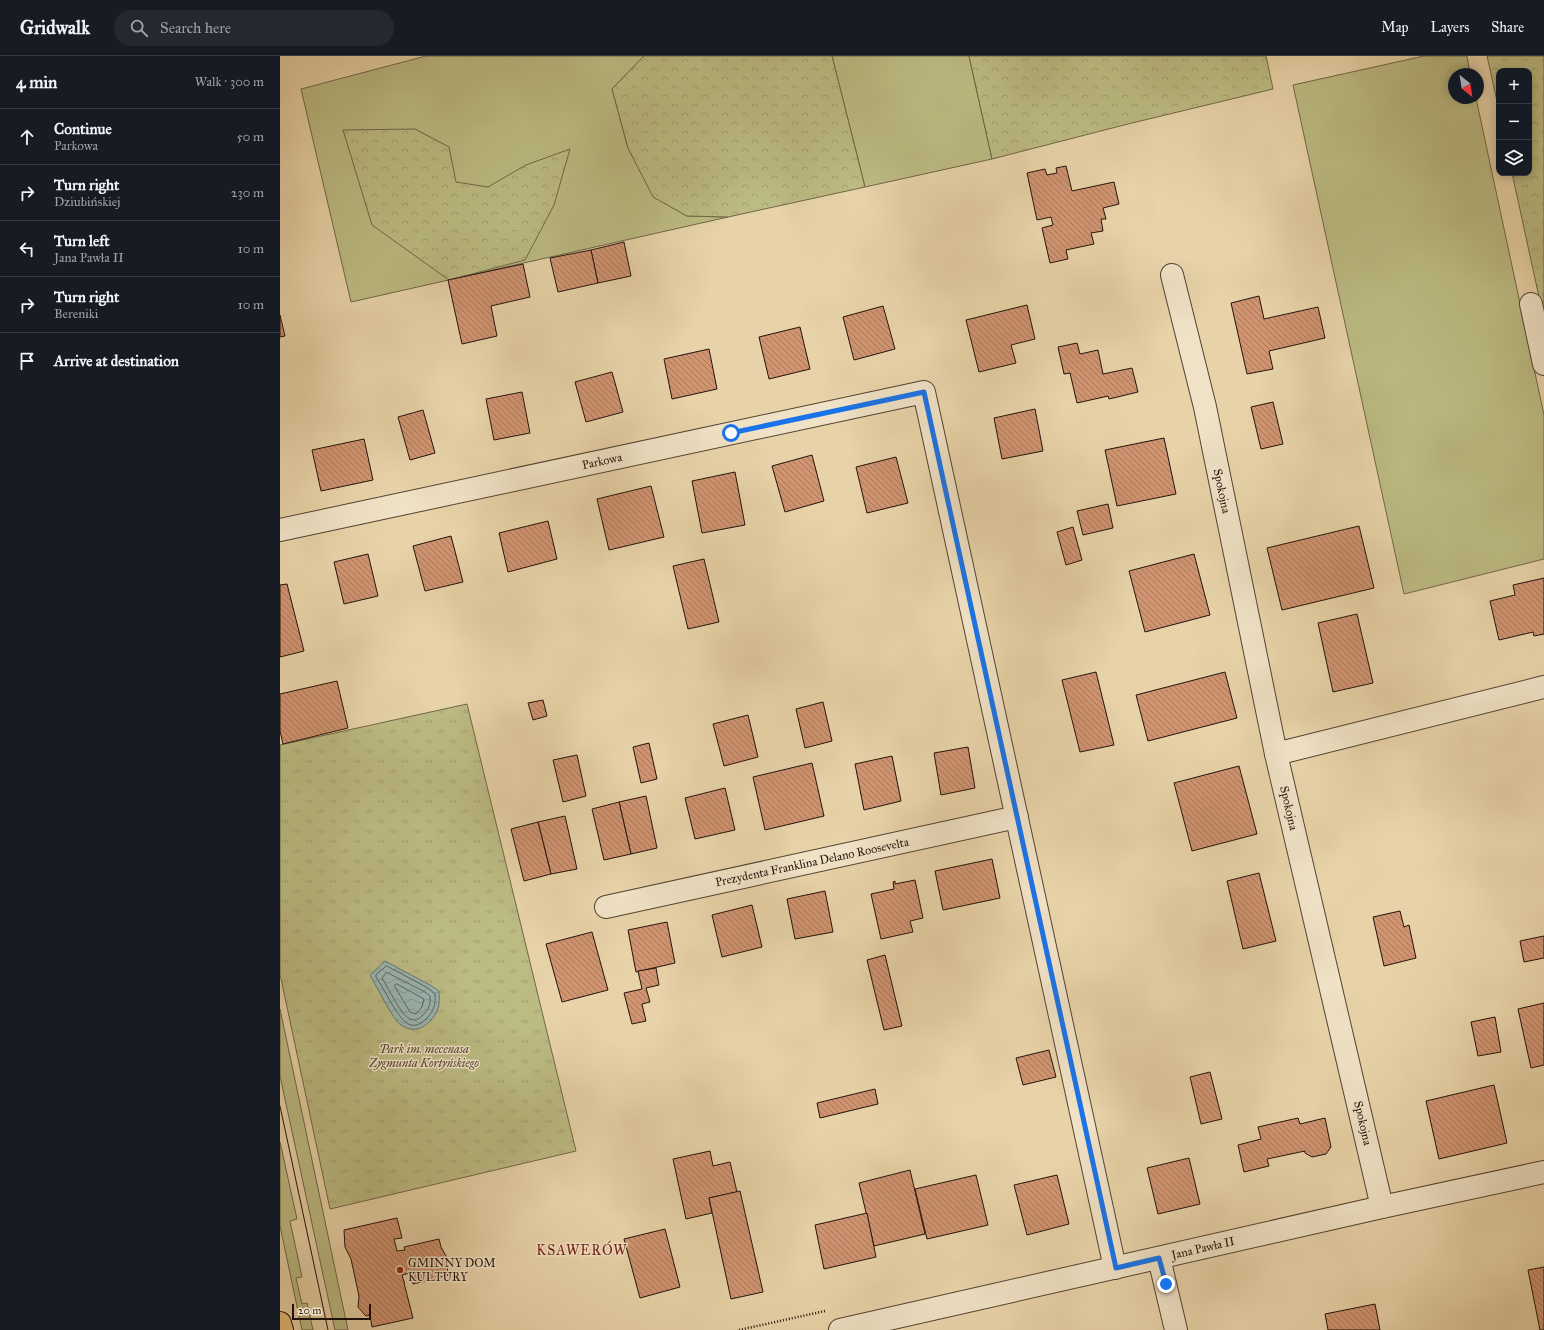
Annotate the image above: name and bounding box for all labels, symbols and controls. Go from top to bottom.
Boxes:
search box [114,10,394,46]
text: Gridwalk [20,16,90,39]
icon: search [128,17,150,39]
text: Search here [160,19,231,37]
text: Map [1381,19,1409,36]
text: Layers [1431,19,1469,36]
text: Share [1491,19,1524,36]
north arrow [1448,68,1484,104]
map controls [1496,68,1532,176]
button: + [1496,68,1532,104]
text: 4 min [16,72,57,93]
text: Walk · 300 m [195,74,264,90]
button: − [1496,104,1532,140]
text: Continue [54,120,112,138]
icon: ahead [16,126,38,148]
text: 50 m [237,129,264,145]
text: Parkowa [54,138,98,154]
button: layers [1496,140,1532,176]
text: Turn right [54,176,119,194]
icon: right [16,182,38,204]
text: 230 m [231,185,264,201]
text: Dziubińskiej [54,194,120,210]
text: Turn left [54,232,110,250]
icon: left [16,238,38,260]
text: 10 m [238,241,264,257]
text: Jana Pawła II [54,250,124,266]
text: Turn right [54,288,119,306]
icon: right [16,294,38,316]
text: 10 m [238,297,264,313]
text: Bereniki [54,306,98,322]
icon: arrive [16,350,38,372]
text: Arrive at destination [54,352,179,370]
route start [722,424,740,442]
street label: Parkowa [581,450,624,472]
street label: Spokojna [1210,468,1234,515]
street label: Spokojna [1277,784,1301,832]
street label: Prezydenta Franklina Delano Roosevelta [714,834,911,889]
park label: Park im. mecenasa Zygmunta Kortyńskiego [368,1042,479,1070]
street label: Spokojna [1351,1099,1375,1147]
street label: Jana Pawła II [1168,1234,1236,1263]
district label: KSAWERÓW [536,1240,628,1259]
place label: GMINNY DOM KULTURY [408,1256,496,1284]
marker: GMINNY DOM KULTURY [395,1265,405,1275]
route end [1157,1275,1175,1293]
scale bar [292,1302,371,1321]
text: 20 m [298,1304,321,1317]

